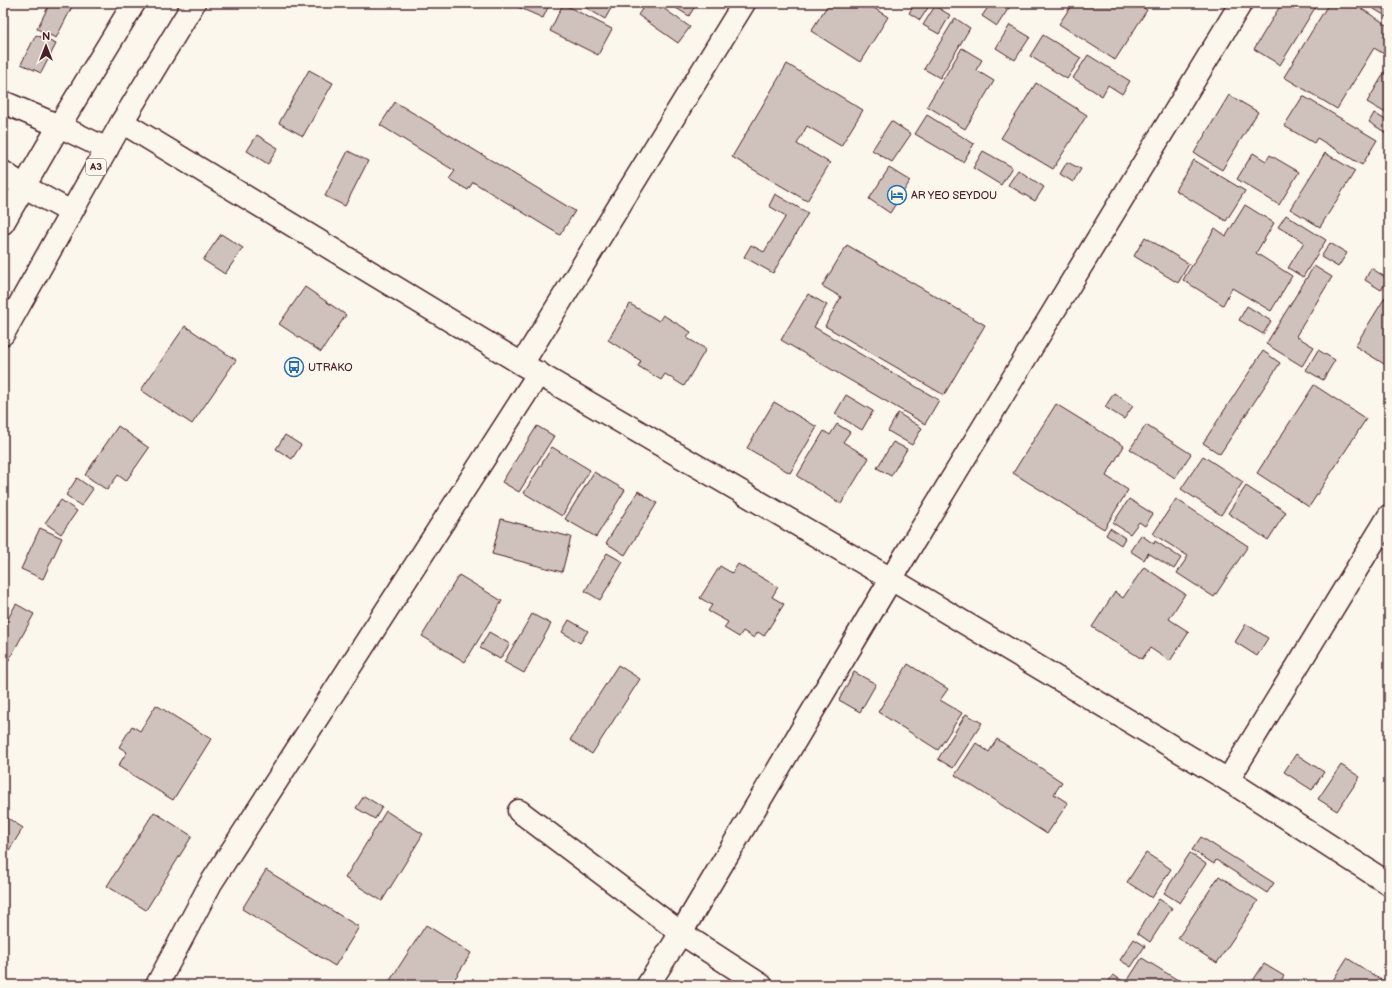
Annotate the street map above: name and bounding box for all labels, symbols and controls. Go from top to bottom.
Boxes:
north arrow [26,26,66,66]
text: N [42,30,50,43]
road number: A3 [86,159,106,175]
hotel icon: AR YEO SEYDOU [886,184,908,206]
place label: AR YEO SEYDOU [911,189,997,202]
bus stop icon: UTRAKO [283,356,305,378]
place label: UTRAKO [308,361,353,374]

